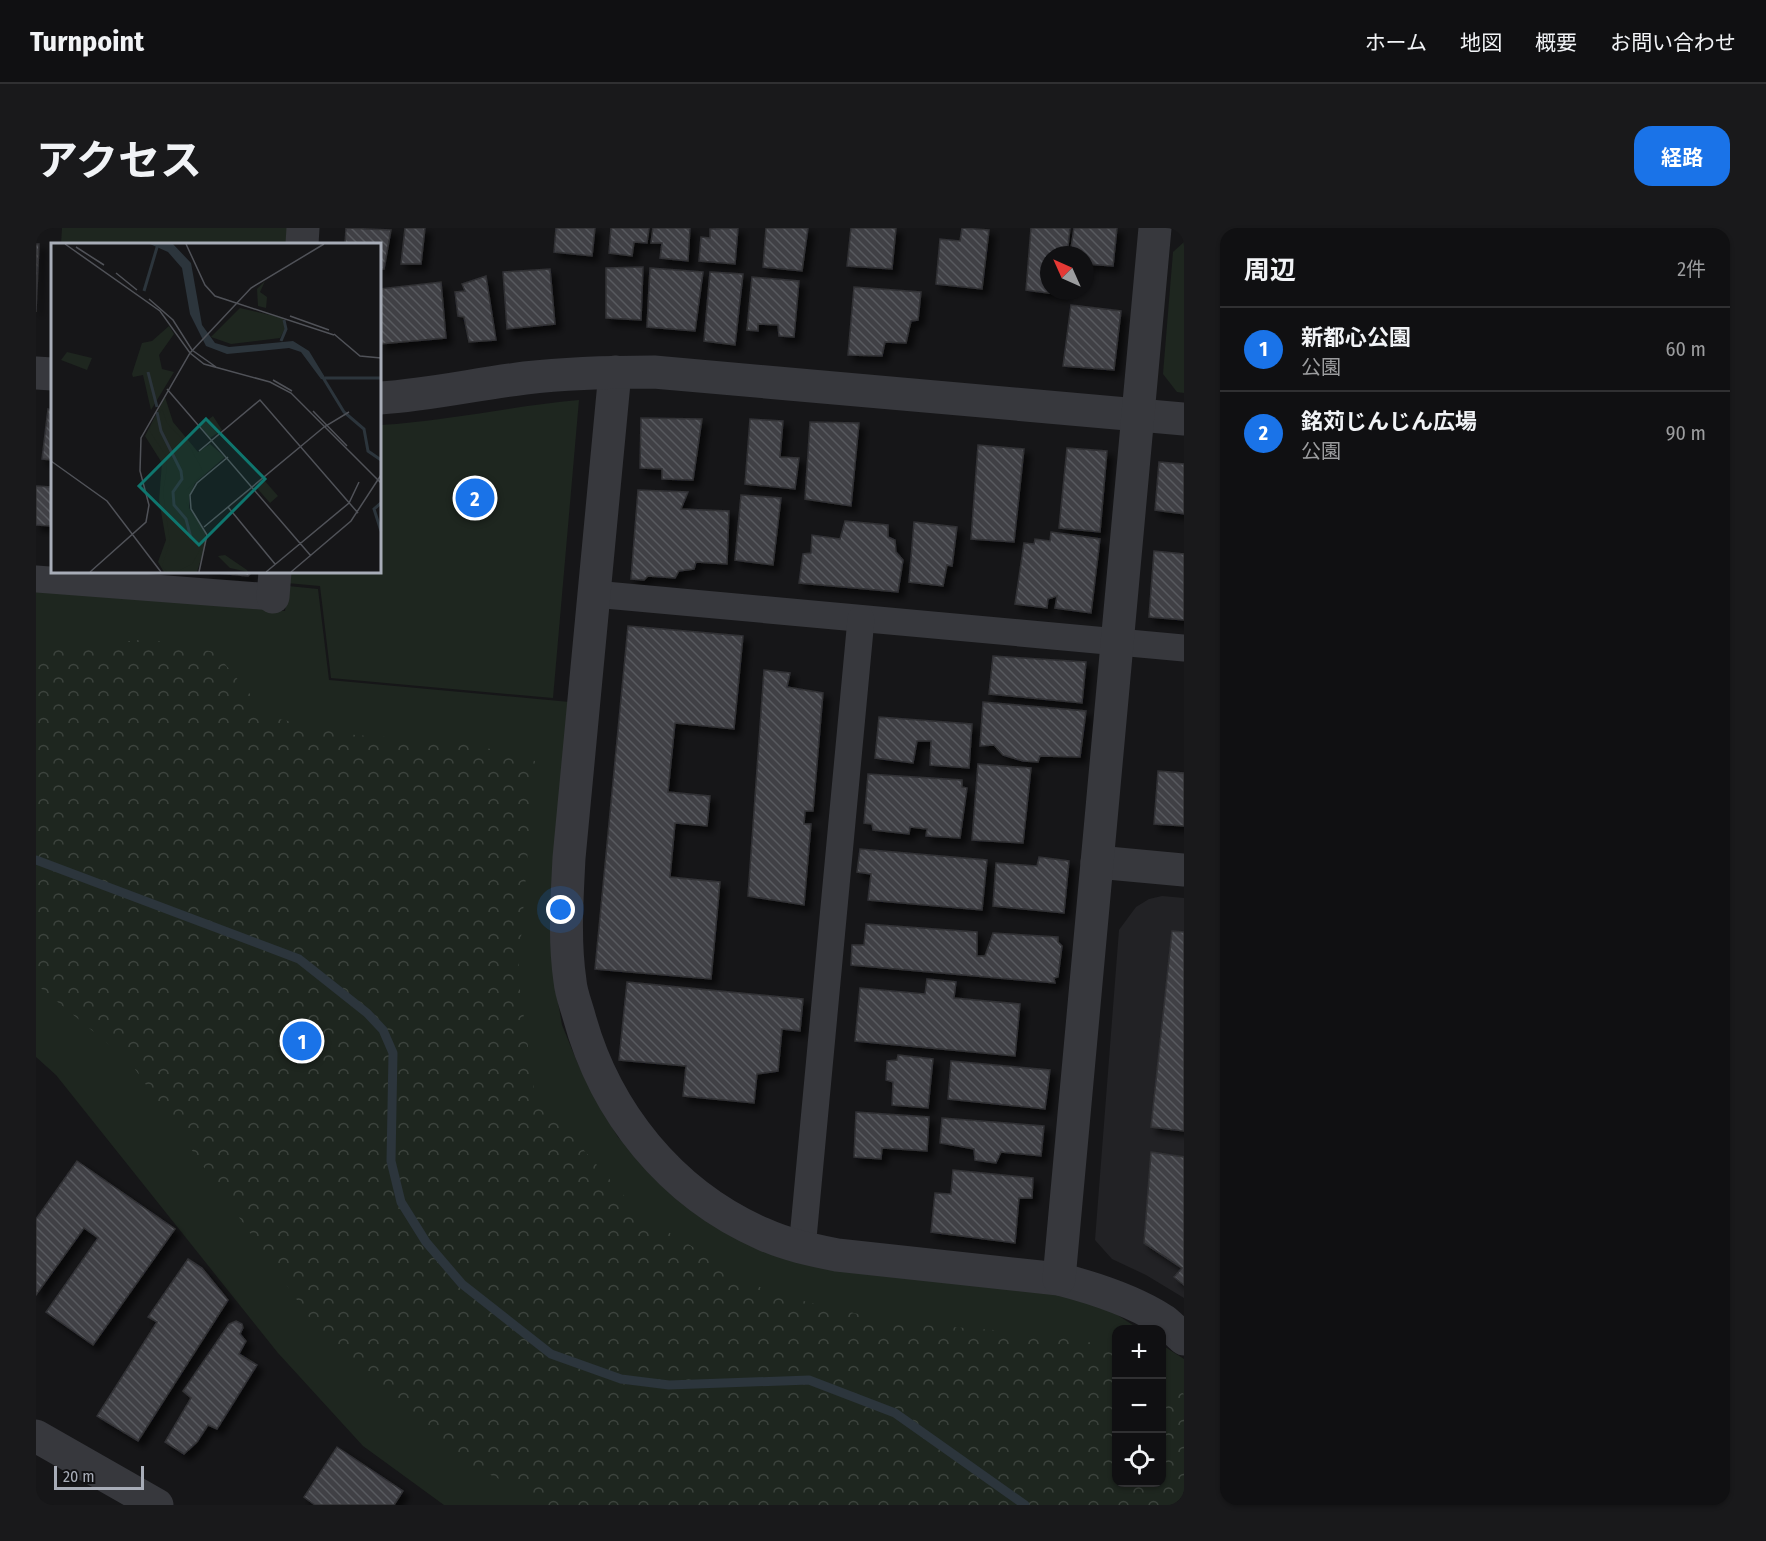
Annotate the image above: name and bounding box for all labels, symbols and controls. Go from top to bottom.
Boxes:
text: Turnpoint [30,25,144,58]
text: ホーム [1365,30,1427,56]
text: 地図 [1460,30,1502,56]
text: 概要 [1535,30,1577,56]
text: お問い合わせ [1610,30,1736,56]
button: 経路 [1634,126,1730,186]
text: アクセス [36,136,202,186]
inset map [51,243,381,573]
north arrow [1040,246,1094,300]
text: 周辺 [1244,255,1296,286]
text: 2件 [1677,257,1706,281]
text: 新都心公園 [1301,324,1411,351]
text: 1 [1259,337,1268,361]
text: 60 m [1666,337,1706,361]
text: 公園 [1301,355,1341,379]
text: 銘苅じんじん広場 [1301,408,1477,435]
text: 2 [1259,421,1268,445]
text: 90 m [1666,421,1706,445]
text: 公園 [1301,439,1341,463]
pin: 2 [456,476,494,520]
your location [546,895,575,924]
pin: 1 [282,1018,322,1064]
map controls [1112,1325,1166,1487]
button: + [1112,1325,1166,1379]
button: − [1112,1379,1166,1433]
button: locate [1112,1433,1166,1487]
scale bar [54,1463,144,1490]
text: 20 m [63,1467,94,1486]

